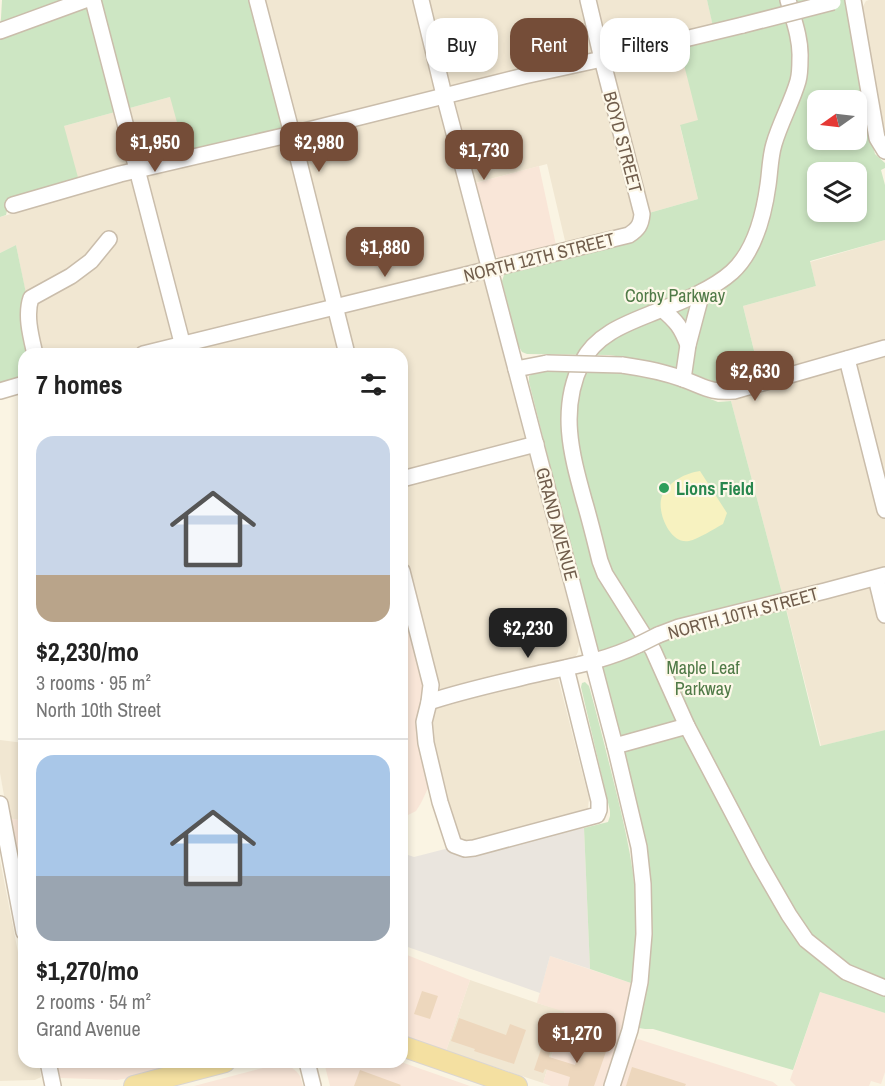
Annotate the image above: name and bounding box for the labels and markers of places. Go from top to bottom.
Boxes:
pin: $1,950 [106,122,204,173]
pin: $2,980 [270,122,368,173]
pin: $1,730 [435,130,533,181]
pin: $1,880 [336,227,434,278]
pin: $2,630 [706,351,804,402]
place label: Lions Field [676,476,754,501]
marker: Lions Field [657,481,671,495]
pin: $2,230 [479,608,577,659]
pin: $1,270 [528,1013,626,1064]

